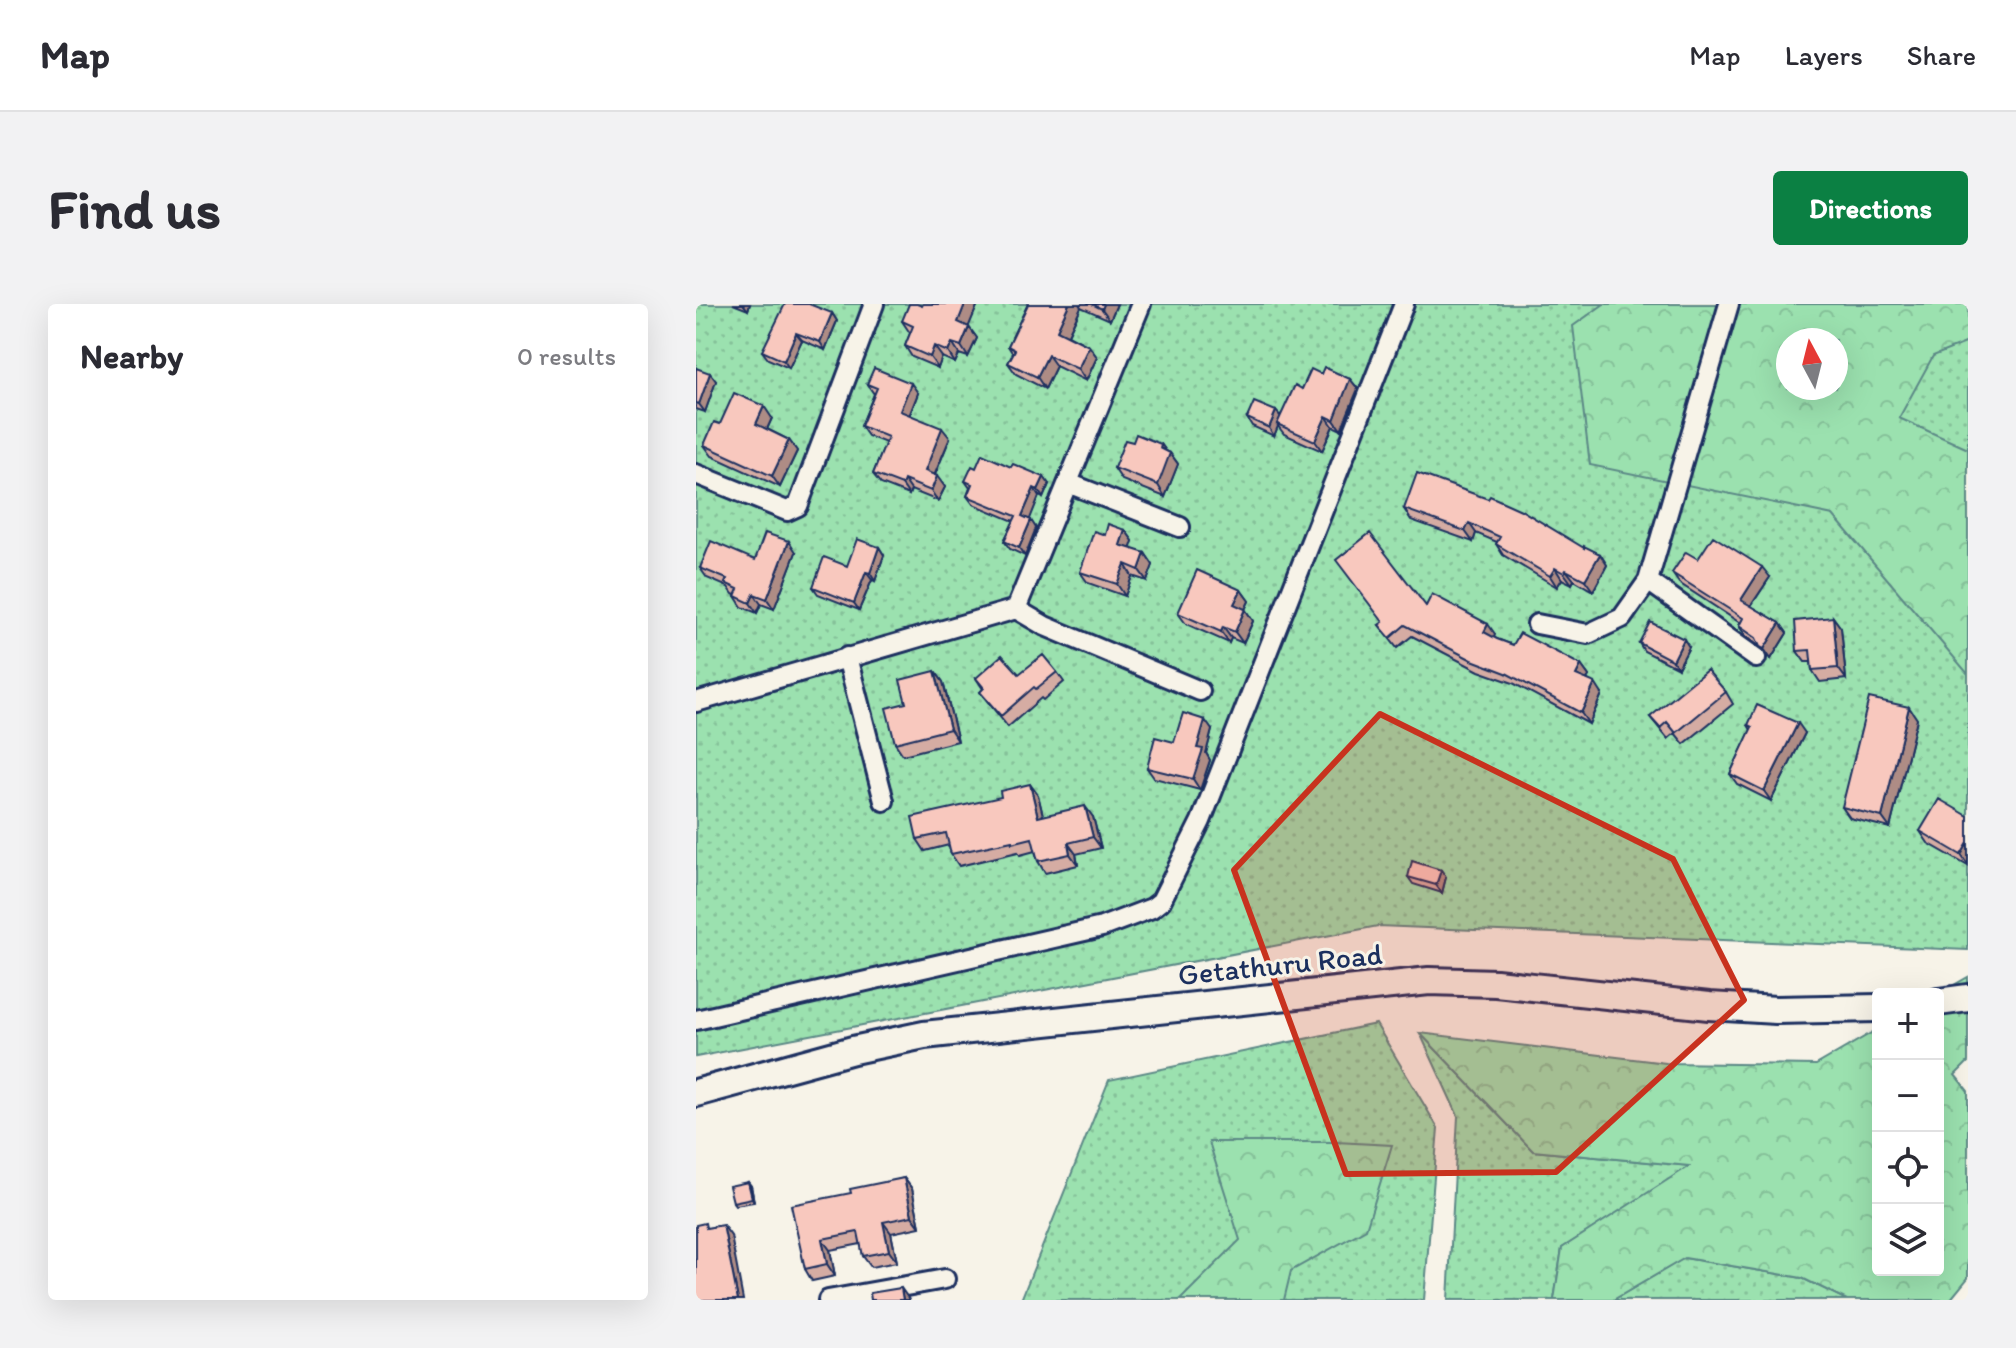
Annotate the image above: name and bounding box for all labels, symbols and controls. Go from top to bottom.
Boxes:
text: Map [40,32,110,78]
text: Map [1689,38,1741,72]
text: Layers [1785,38,1863,72]
text: Share [1907,38,1976,72]
button: Directions [1773,171,1968,245]
text: Find us [48,175,221,242]
north arrow [1776,328,1848,400]
text: Nearby [80,336,183,377]
text: 0 results [517,340,616,372]
street label: Getathuru Road [1176,935,1384,993]
map controls [1872,988,1944,1276]
button: + [1872,988,1944,1060]
button: − [1872,1060,1944,1132]
button: locate [1872,1132,1944,1204]
button: layers [1872,1204,1944,1276]

